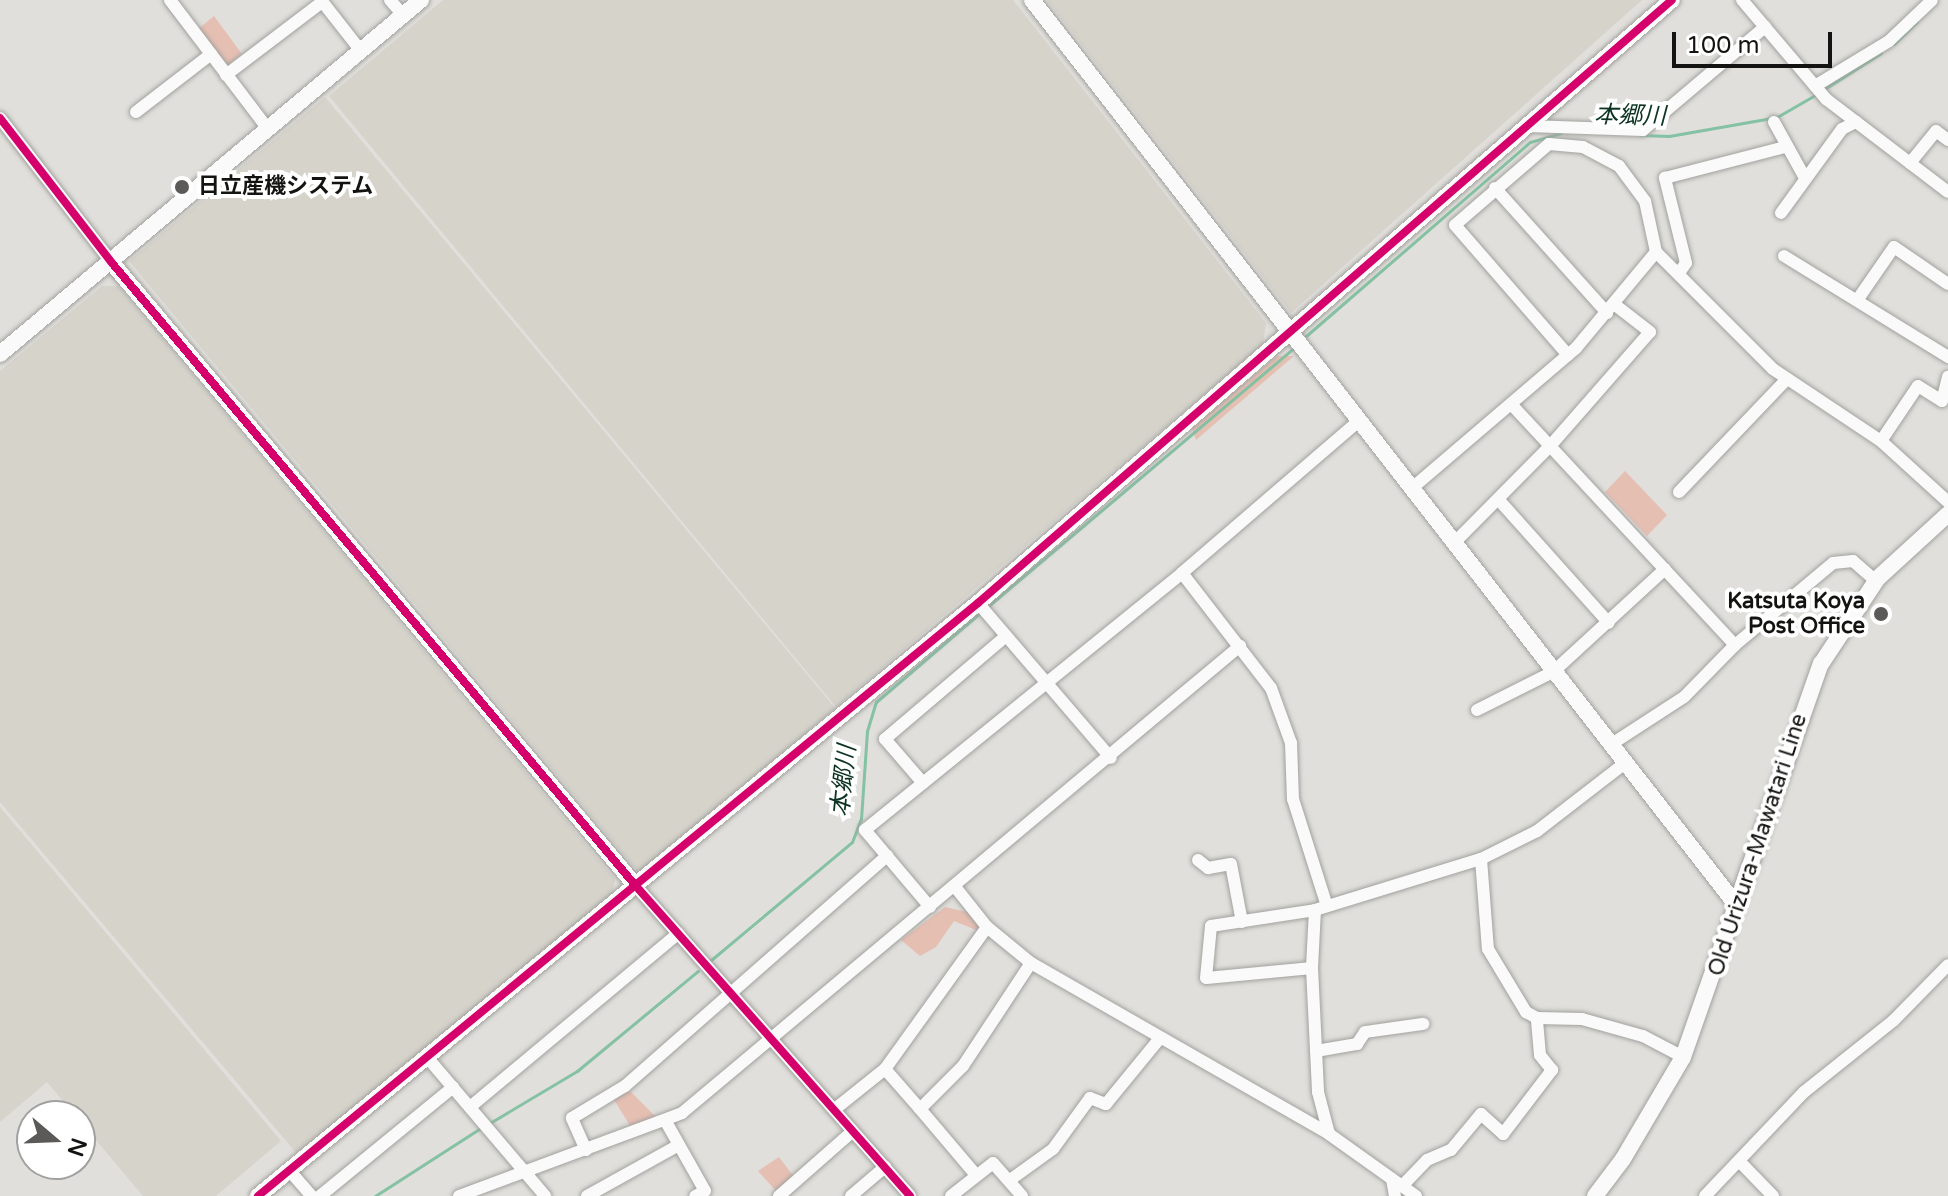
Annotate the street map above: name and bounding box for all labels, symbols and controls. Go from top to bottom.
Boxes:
scale bar [1676,16,1836,66]
text: 100 m [1686,31,1760,60]
water label: 本郷川 [1594,101,1666,131]
place label: 日立産機システム [198,174,374,200]
marker: 日立産機システム [173,178,191,196]
place label: Katsuta Koya Post Office [1727,588,1865,640]
marker: Katsuta Koya Post Office [1872,605,1890,623]
street label: Old Urizura-Mawatari Line [1703,711,1813,979]
water label: 本郷川 [826,744,862,818]
north arrow [16,1100,96,1180]
text: N [62,1135,92,1160]

